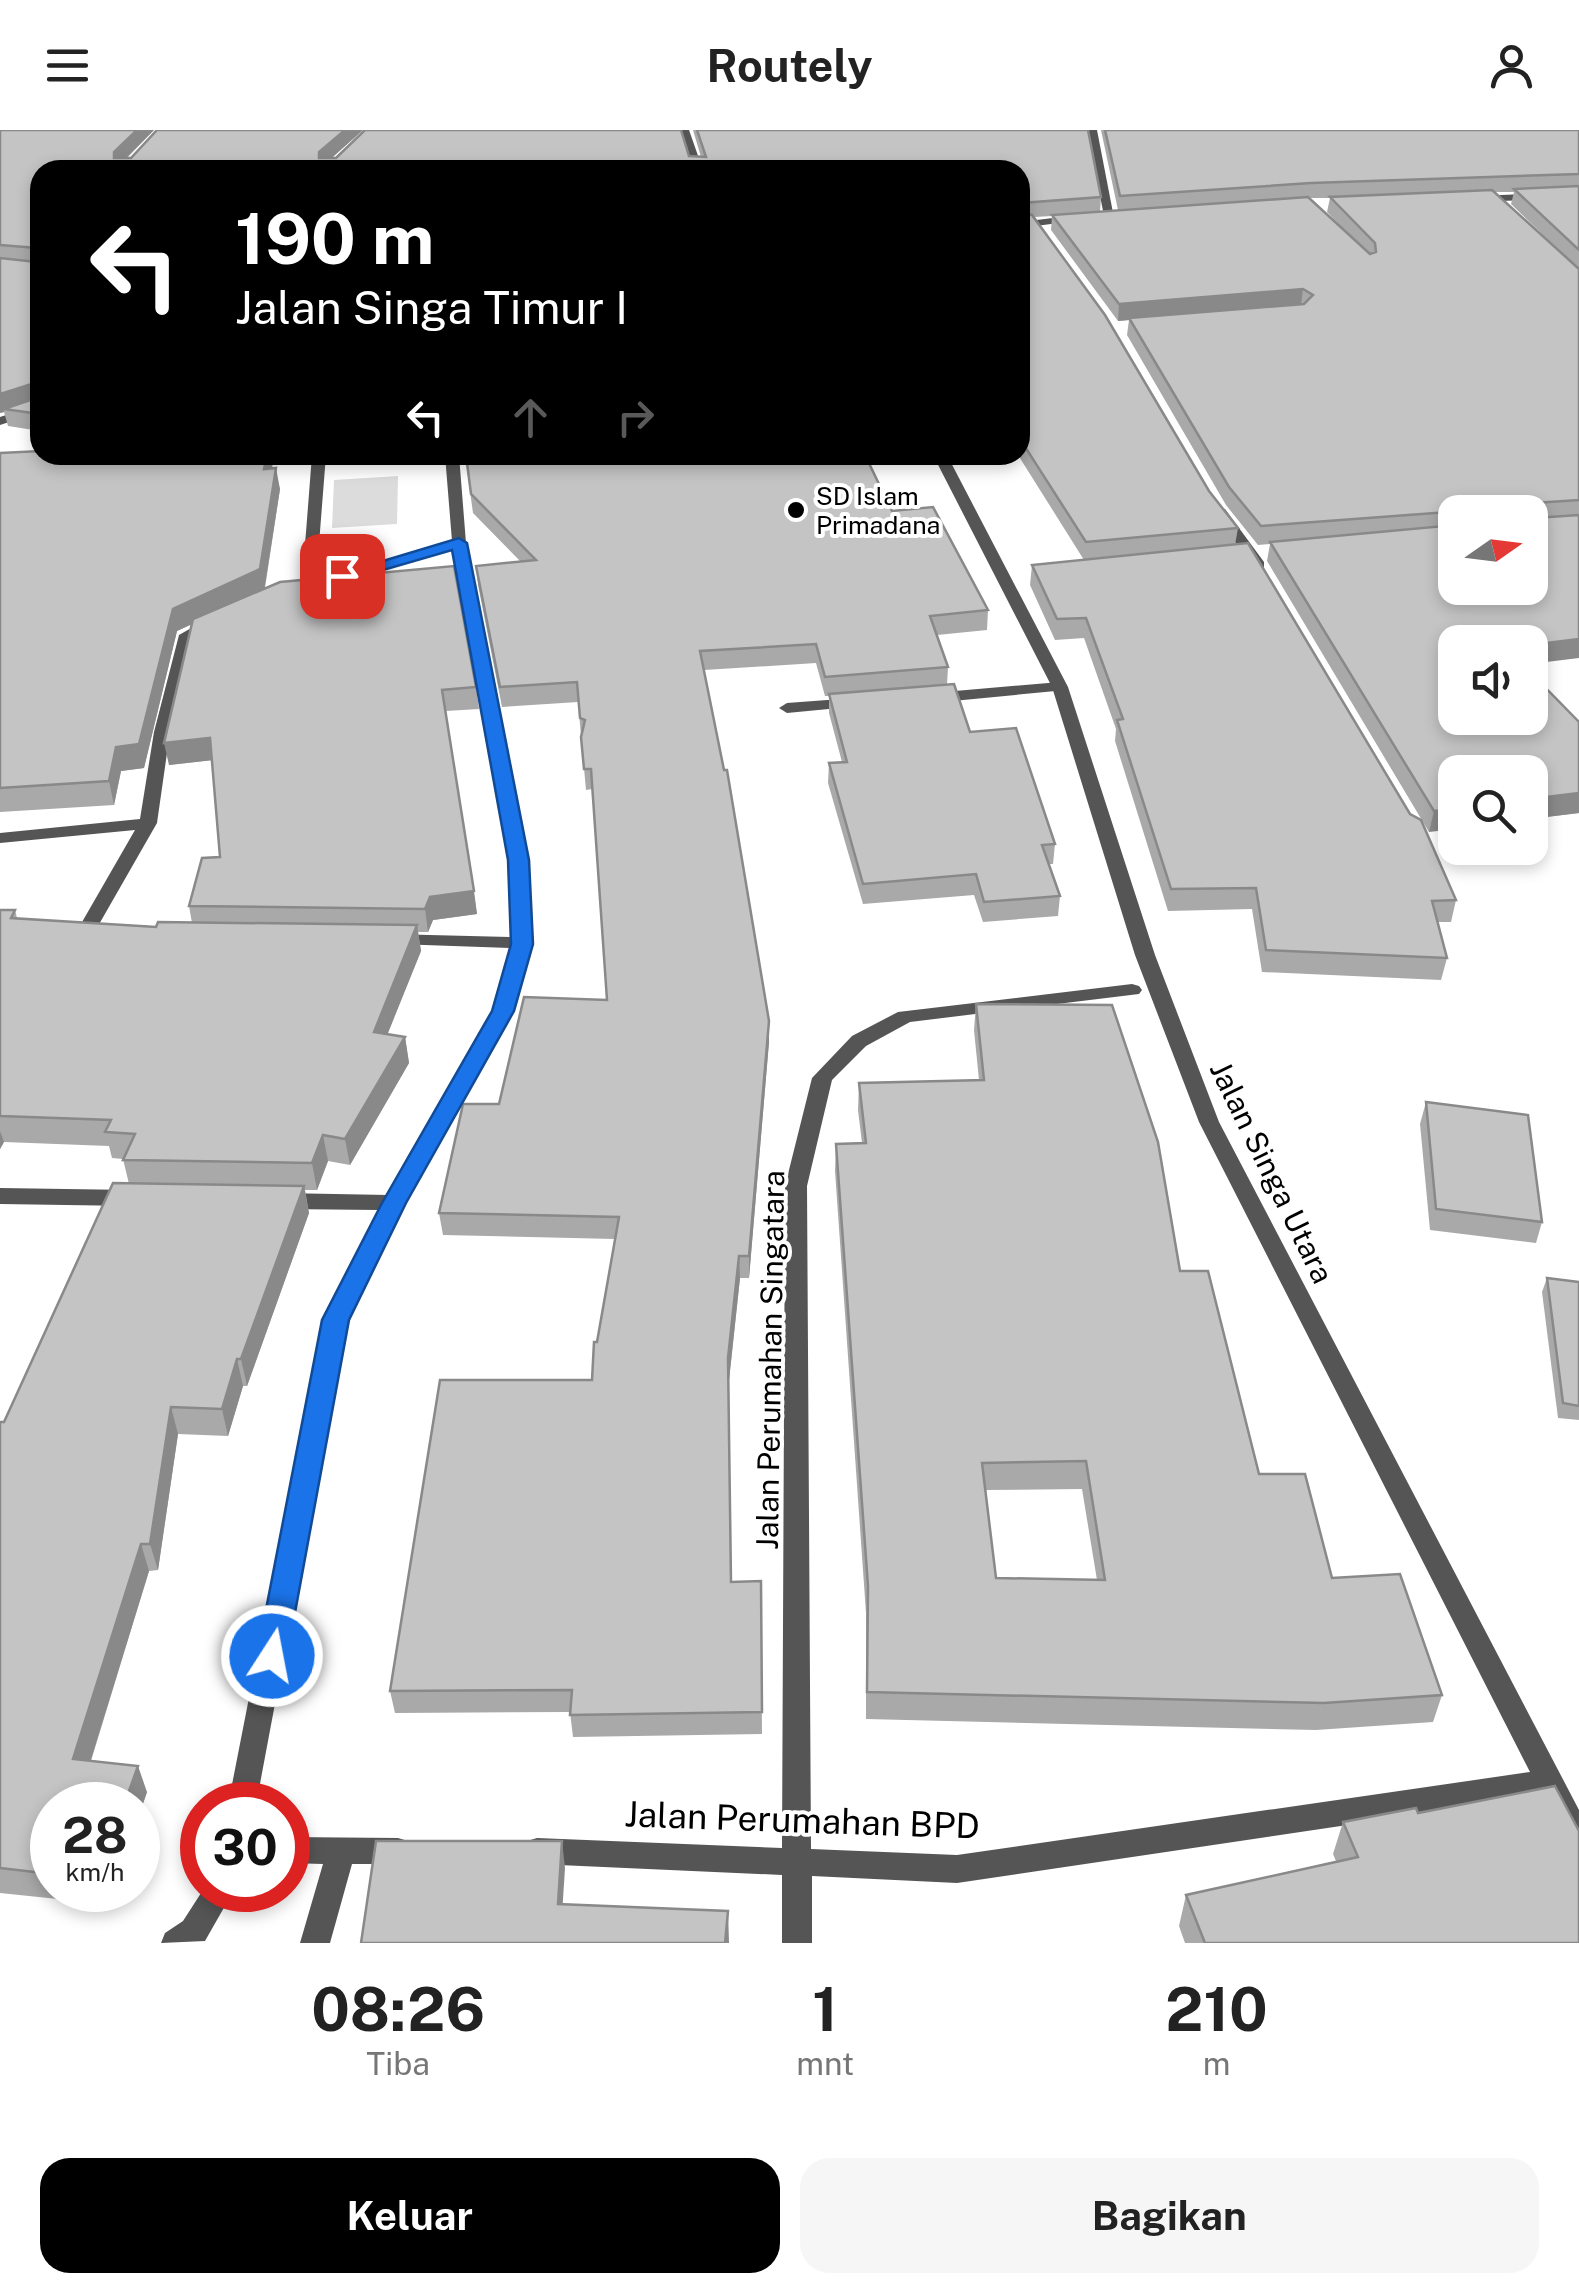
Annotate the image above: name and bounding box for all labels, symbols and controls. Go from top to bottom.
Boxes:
icon: menu [40,38,95,93]
icon: person [1484,38,1539,93]
text: Routely [707,39,872,92]
text: 190 m [235,197,434,280]
icon: left [70,200,200,330]
text: Jalan Singa Timur I [235,281,628,334]
icon: left [398,390,453,445]
icon: ahead [503,390,558,445]
icon: right [608,390,663,445]
place label: SD Islam Primadana [816,481,940,540]
north arrow [1438,495,1548,605]
map controls [1438,495,1548,865]
marker: SD Islam Primadana [785,499,807,521]
pin [300,534,385,619]
icon: arrive [315,549,370,604]
button: sound [1438,625,1548,735]
button: search [1438,755,1548,865]
street label: Jalan Singa Utara [1203,1055,1341,1289]
street label: Jalan Perumahan Singatara [749,1170,791,1550]
position arrow [220,1604,324,1708]
speed limit sign: 30 [180,1782,310,1912]
street label: Jalan Perumahan BPD [624,1793,980,1847]
text: 28 [62,1805,128,1864]
text: km/h [66,1857,124,1887]
text: 08:26 [311,1974,485,2045]
text: 1 [812,1974,838,2045]
text: 210 [1165,1974,1268,2045]
text: Tiba [366,2045,430,2082]
text: mnt [796,2045,854,2082]
text: m [1203,2045,1230,2082]
button: Keluar [40,2158,780,2273]
button: Bagikan [800,2158,1539,2273]

